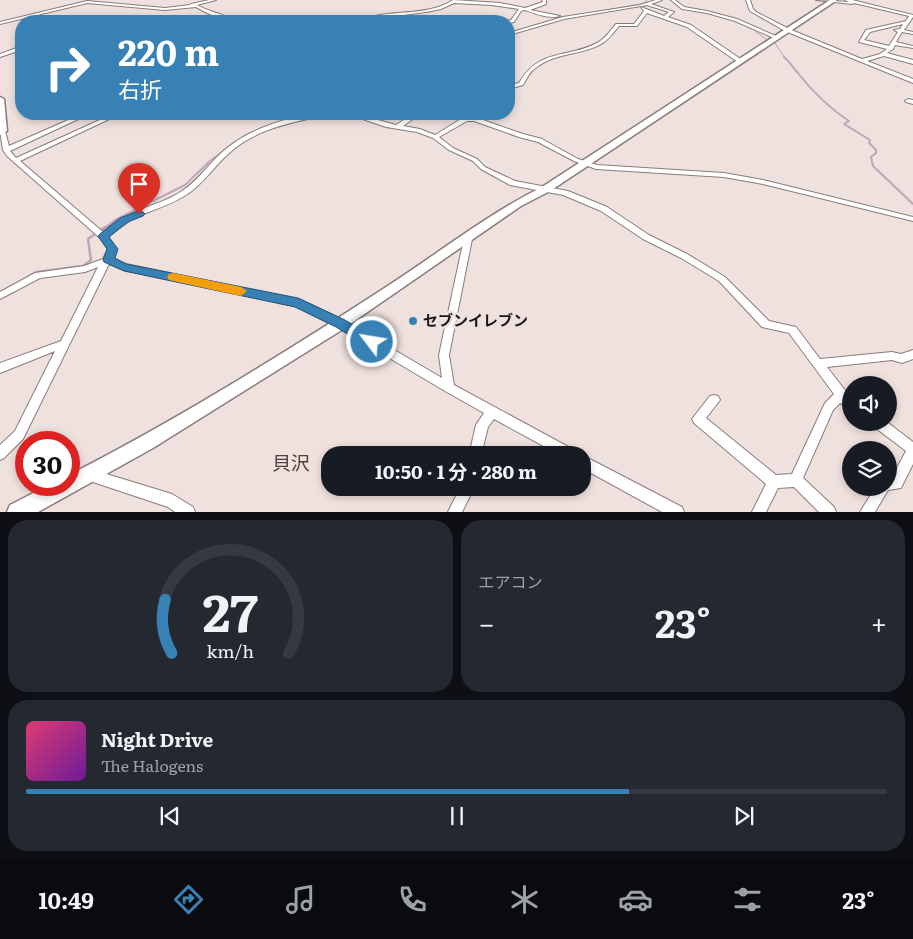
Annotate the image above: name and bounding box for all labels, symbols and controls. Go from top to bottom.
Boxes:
text: 220 m [118,25,219,77]
icon: right [35,35,100,100]
text: 右折 [118,72,162,105]
pin [118,163,160,214]
icon: arrive [125,170,153,198]
place label: セブンイレブン [423,308,528,331]
position arrow [345,315,397,367]
marker: セブンイレブン [407,315,419,327]
map controls [842,376,897,496]
button: sound [842,376,897,431]
speed limit sign: 30 [15,431,80,496]
button: layers [842,441,897,496]
district label: 貝沢 [272,448,310,476]
text: 10:50 · 1 分 · 280 m [375,457,537,485]
text: エアコン [479,569,543,593]
text: 27 [202,571,258,648]
text: 23° [655,593,711,650]
text: − [479,601,495,643]
text: + [871,601,887,643]
text: km/h [206,637,254,664]
text: Night Drive [101,725,213,753]
text: The Halogens [101,753,203,777]
icon: previous [156,802,184,830]
icon: pause [443,802,471,830]
icon: next [730,802,758,830]
icon: directions [171,882,206,917]
icon: music [283,882,318,917]
icon: phone [395,882,430,917]
icon: climate [507,882,542,917]
icon: car [618,882,653,917]
icon: filters [730,882,765,917]
text: 10:49 [38,883,94,916]
text: 23° [842,883,875,916]

